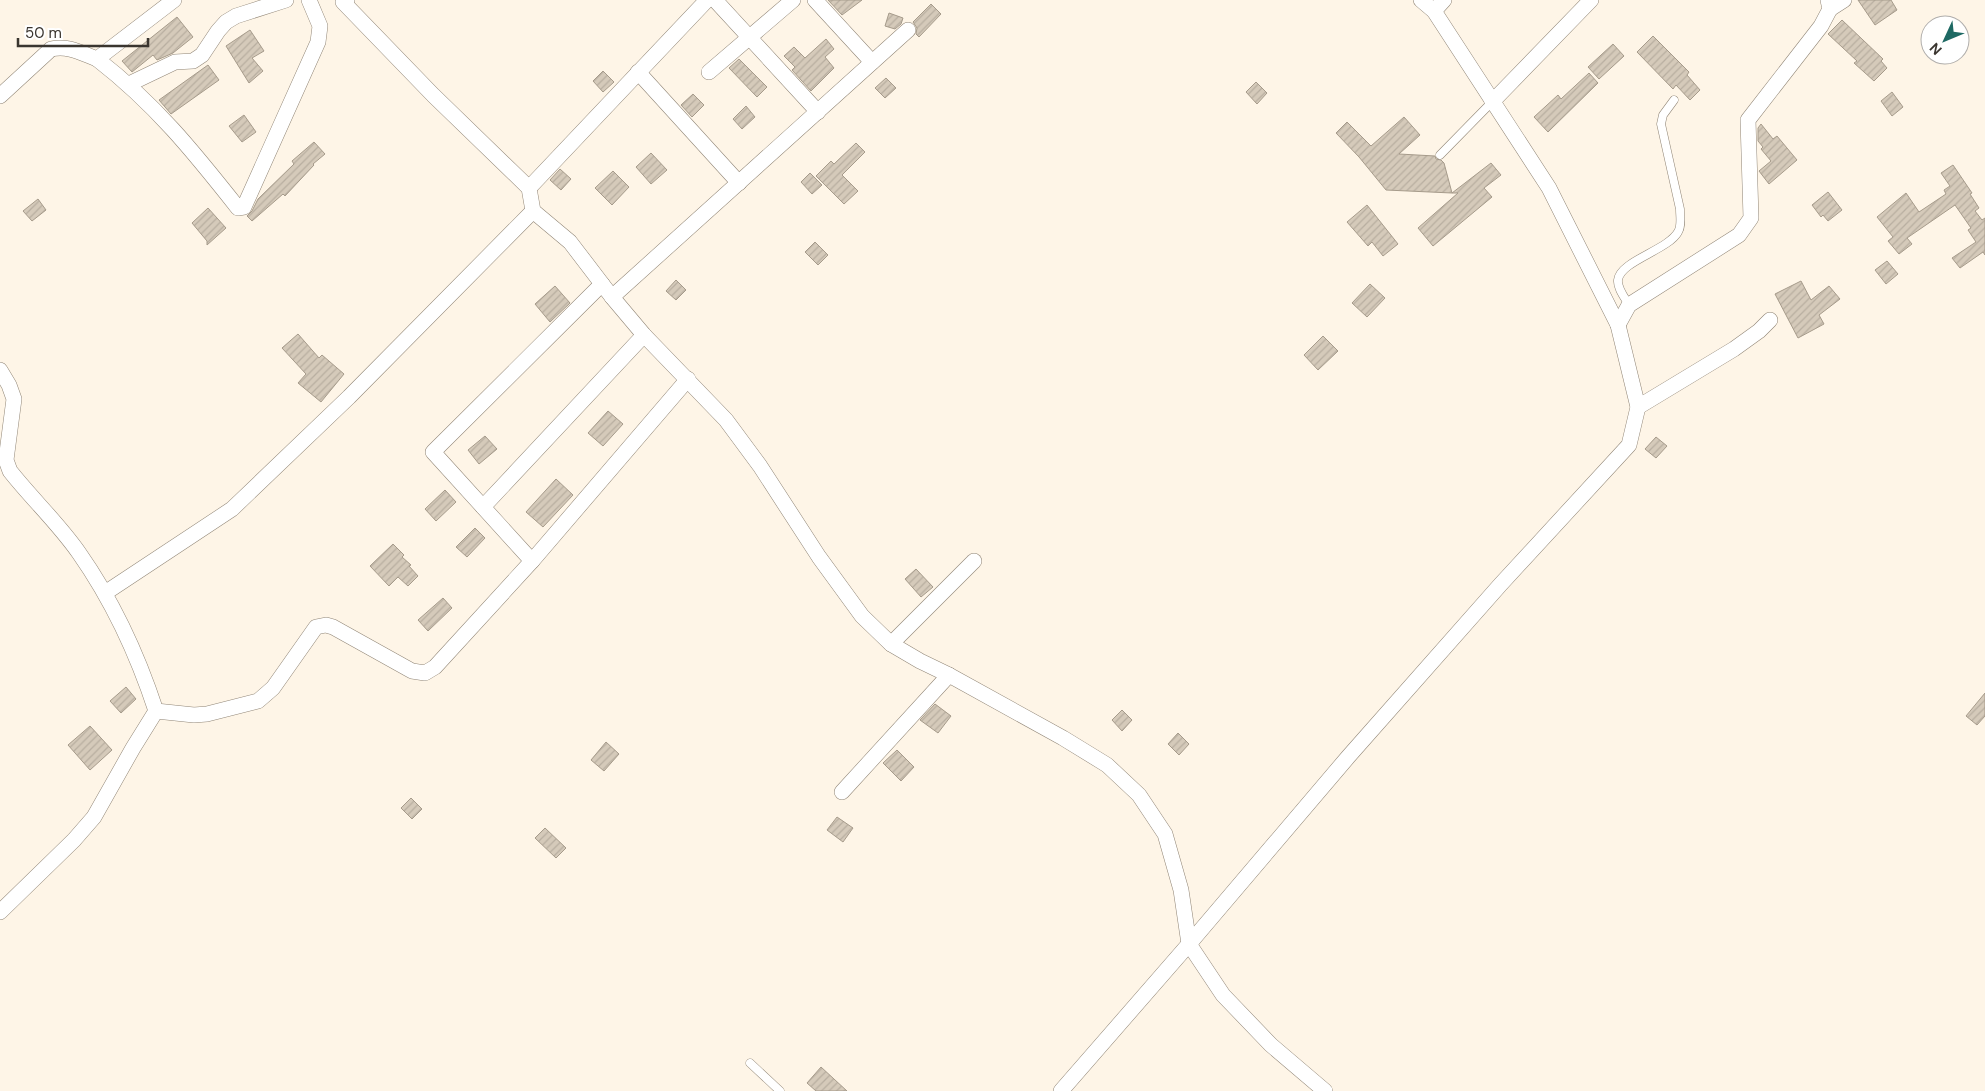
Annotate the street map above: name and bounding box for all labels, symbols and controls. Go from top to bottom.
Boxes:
scale bar [18,15,148,47]
north arrow [1920,15,1970,65]
text: 50 m [25,23,62,43]
text: N [1926,39,1946,59]

